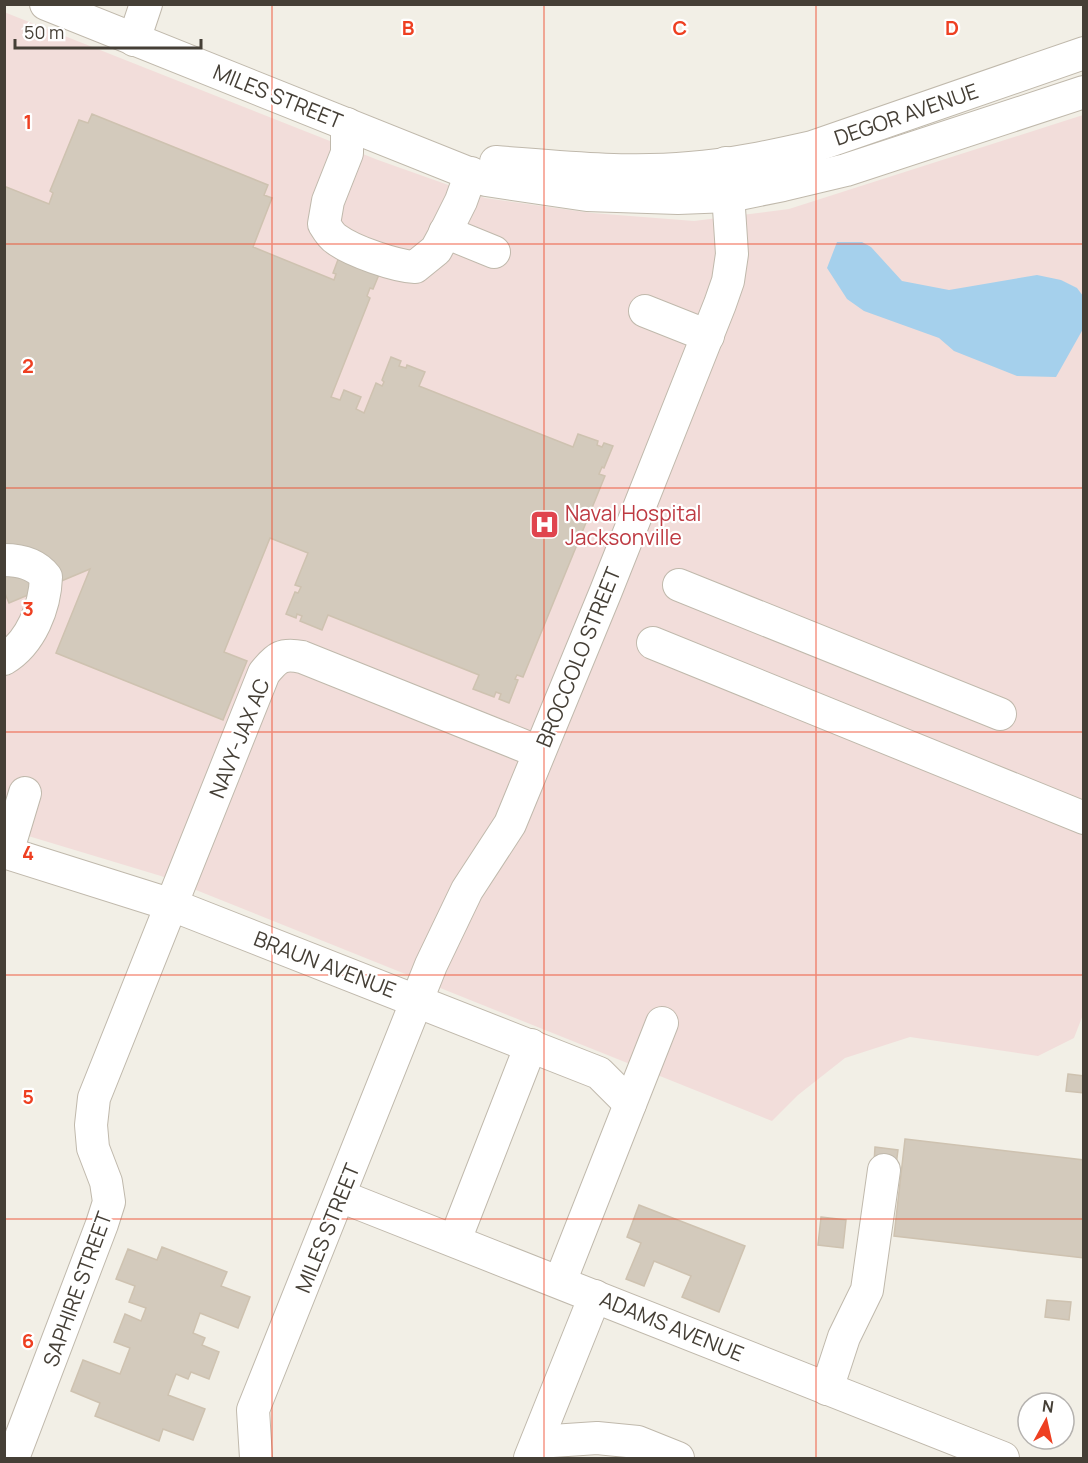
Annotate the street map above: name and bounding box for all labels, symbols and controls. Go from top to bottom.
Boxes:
scale bar [15,12,201,50]
text: B [402,14,415,41]
text: C [673,14,687,41]
text: D [945,14,959,41]
text: 50 m [24,20,64,44]
street label: MILES STREET [209,57,347,135]
street label: DEGOR AVENUE [830,76,982,152]
text: 1 [24,108,32,135]
text: 2 [22,352,34,379]
place label: Naval Hospital Jacksonville [565,499,701,551]
hospital icon: Naval Hospital Jacksonville [528,509,560,541]
street label: BROCCOLO STREET [529,563,627,751]
text: 3 [22,595,34,622]
street label: NAVY-JAX AC [202,674,276,802]
text: 4 [22,839,34,866]
street label: BRAUN AVENUE [250,924,400,1004]
text: 5 [22,1083,34,1110]
street label: MILES STREET [288,1159,366,1297]
street label: SAPHIRE STREET [36,1207,118,1370]
street label: ADAMS AVENUE [596,1284,748,1368]
text: 6 [22,1327,34,1354]
north arrow [1016,1391,1076,1451]
text: N [1041,1394,1055,1418]

